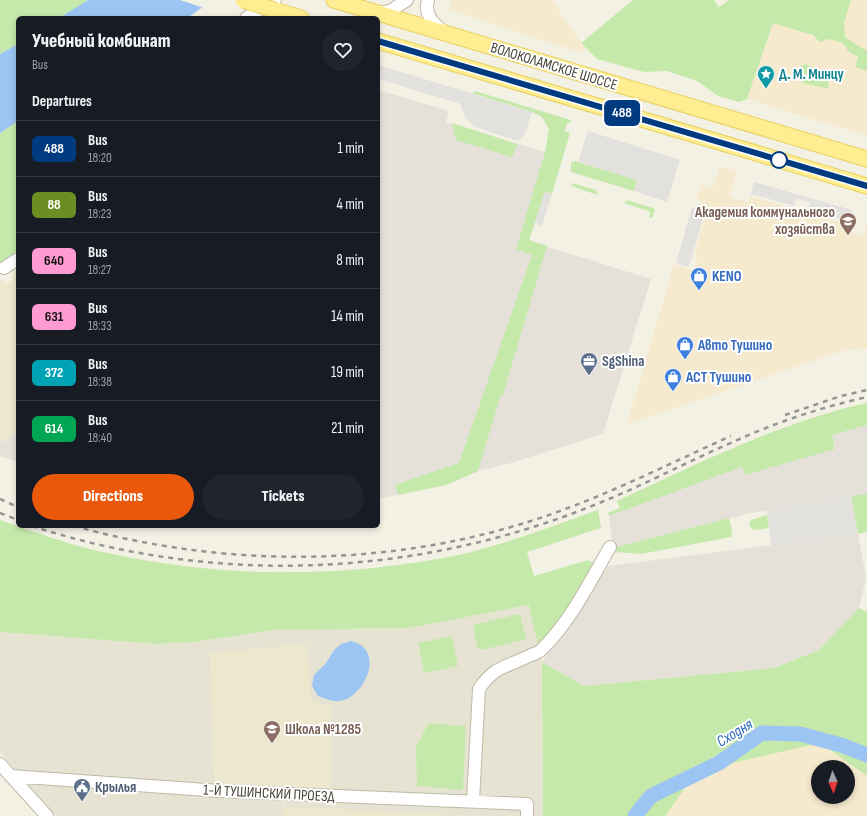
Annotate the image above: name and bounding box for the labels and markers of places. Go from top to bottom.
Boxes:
place icon: Д. М. Минцу [756,64,776,89]
place label: Д. М. Минцу [779,65,844,84]
unlabelled marker [770,151,788,169]
place label: Академия коммунального хозяйства [694,203,835,239]
school or university icon: Академия коммунального хозяйства [838,211,858,236]
shop icon: KENO [689,266,709,291]
place label: KENO [712,267,742,286]
shop icon: Авто Тушино [675,335,695,360]
place label: Авто Тушино [697,336,772,355]
office icon: SgShina [579,351,599,376]
place label: SgShina [602,352,644,371]
shop icon: АСТ Тушино [663,367,683,392]
place label: АСТ Тушино [685,368,751,387]
school or university icon: Школа №1285 [262,719,282,744]
place label: Школа №1285 [285,720,362,739]
public building icon: Крылья [72,777,92,802]
place label: Крылья [95,778,136,797]

